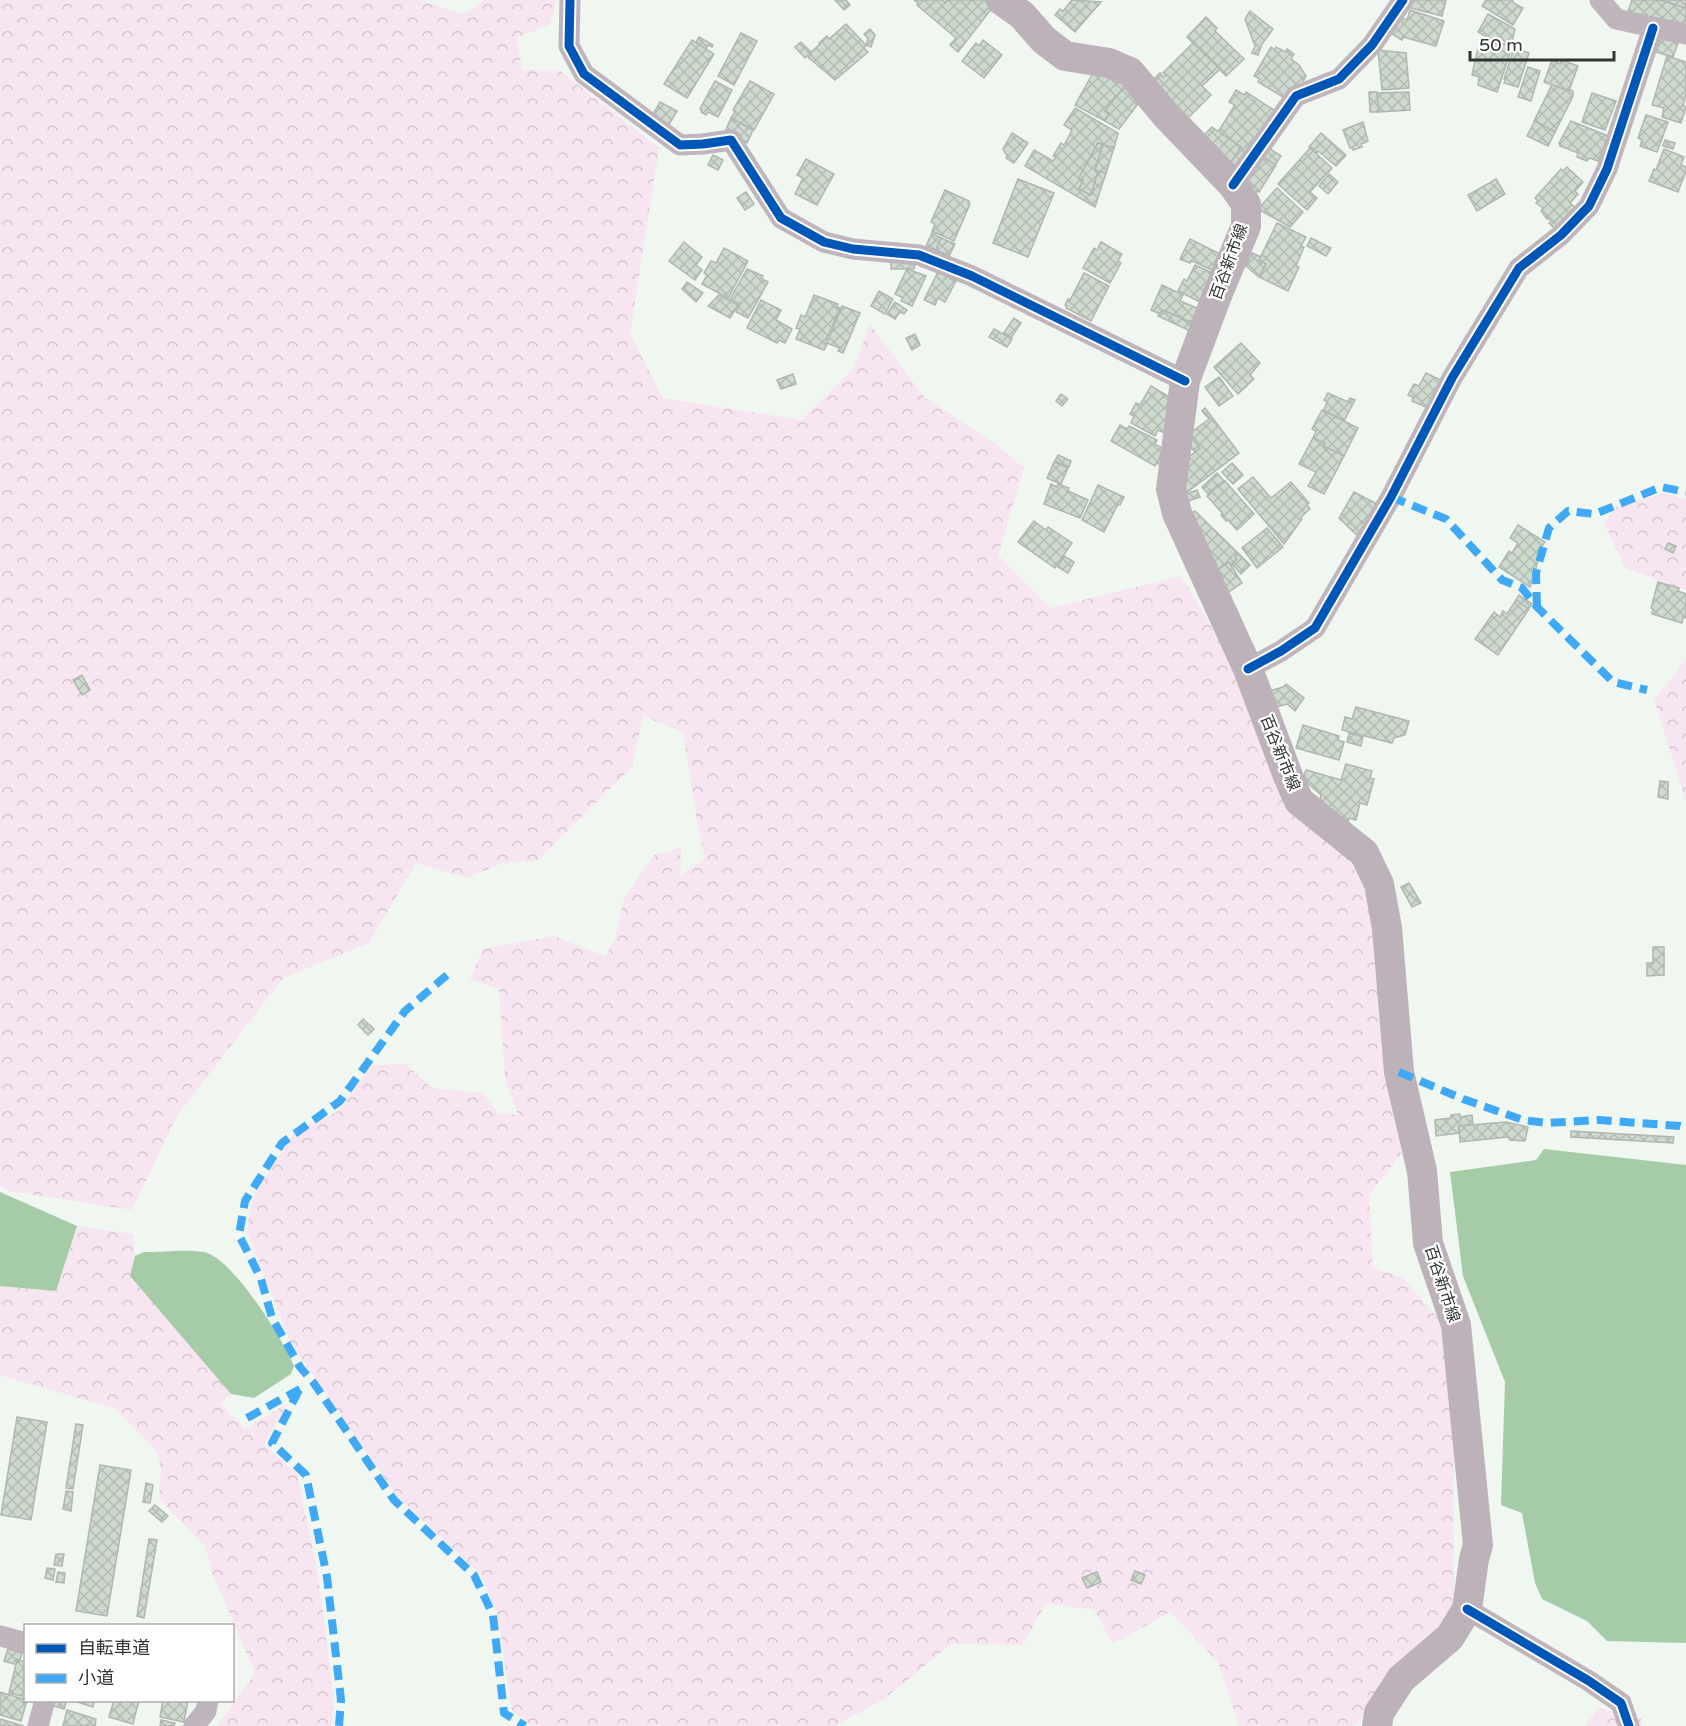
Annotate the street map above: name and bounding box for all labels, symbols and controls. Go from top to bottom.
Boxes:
scale bar [1470,24,1614,62]
text: 50 m [1479,34,1523,56]
street label: 百谷新市線 [1206,221,1252,303]
street label: 百谷新市線 [1256,712,1304,794]
street label: 百谷新市線 [1420,1243,1464,1325]
legend [24,1624,234,1702]
text: 自転車道 [78,1637,150,1659]
text: 小道 [78,1667,114,1689]

